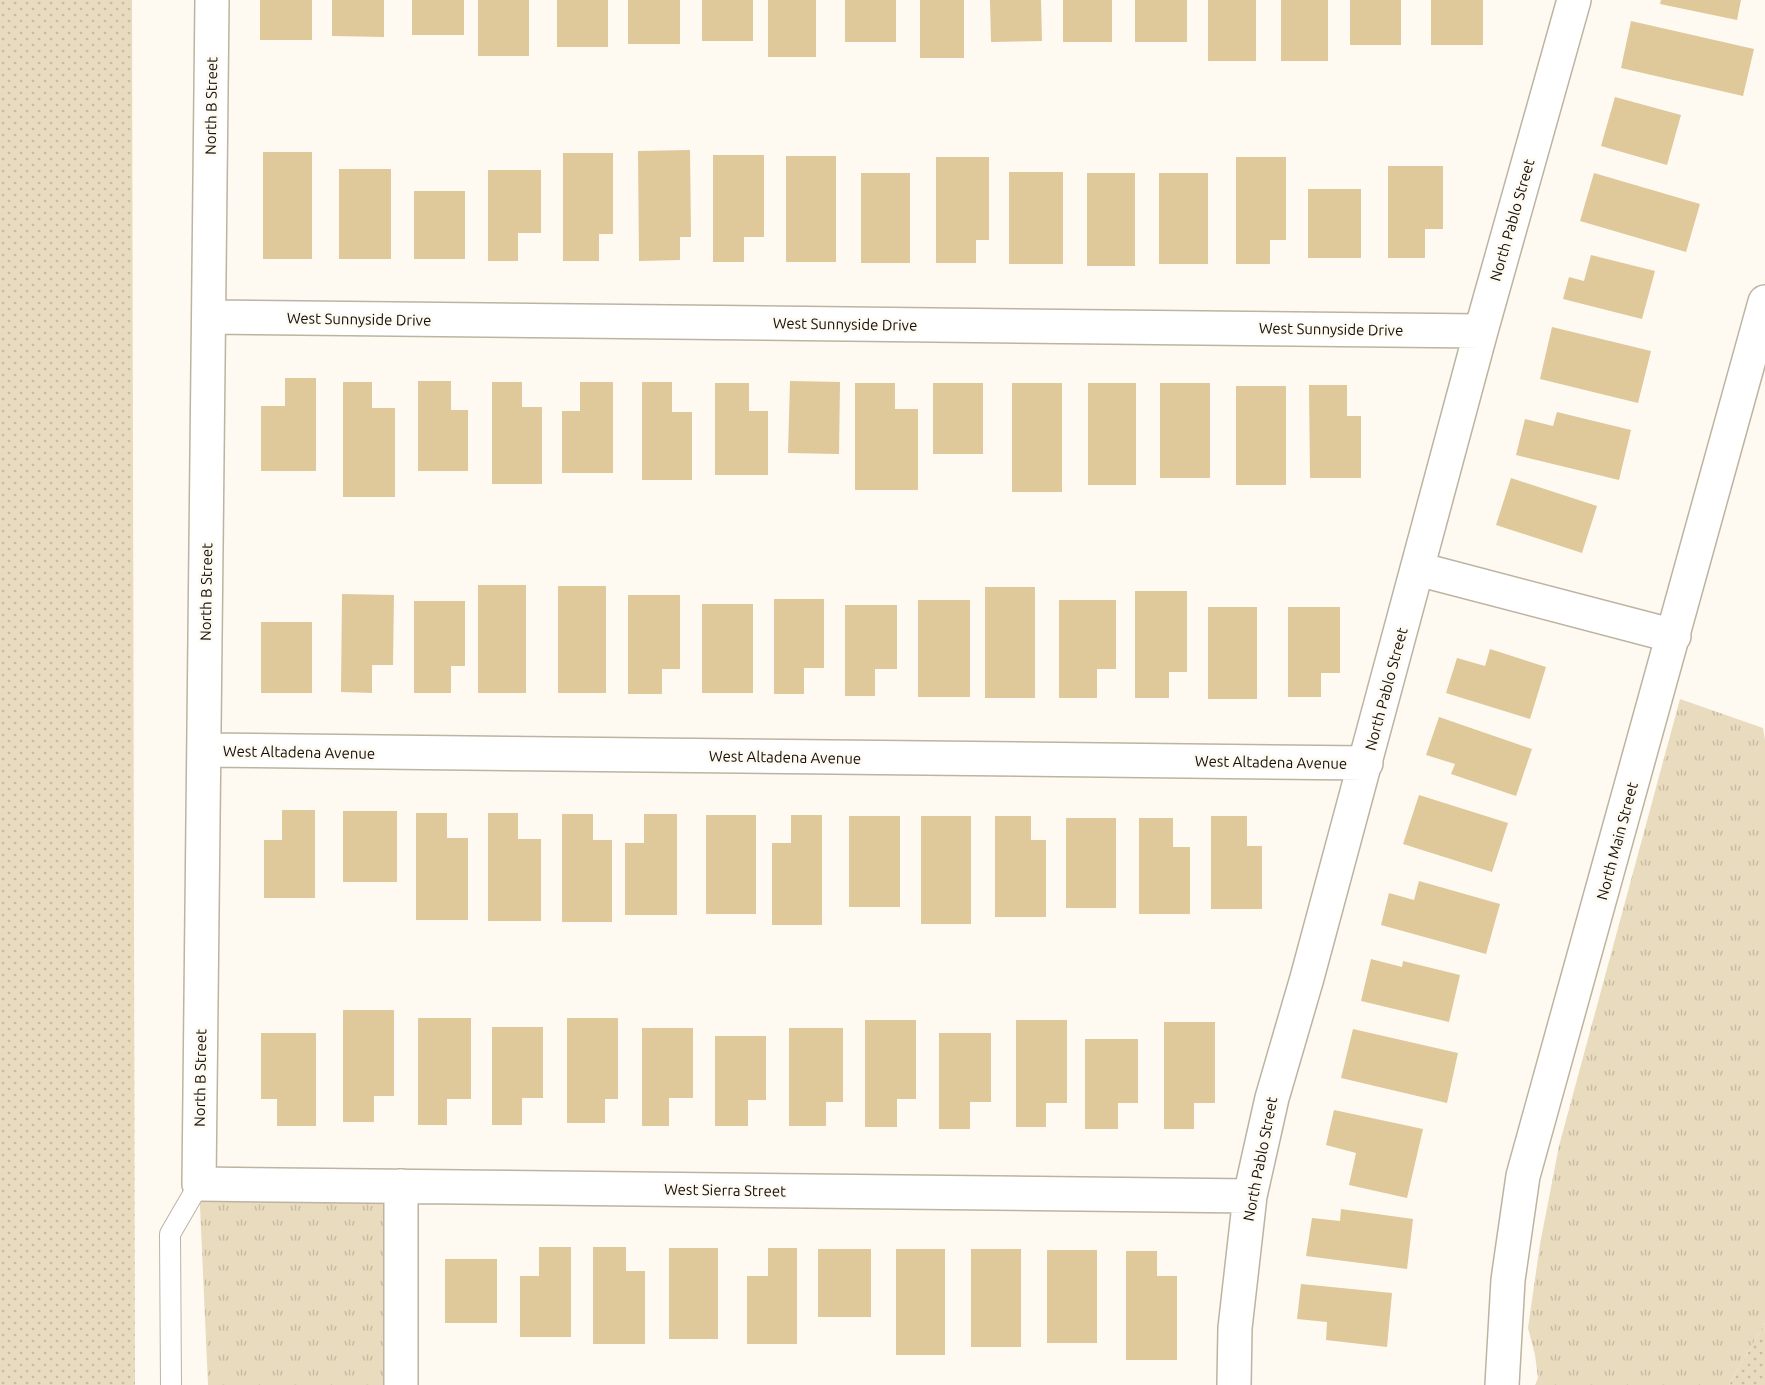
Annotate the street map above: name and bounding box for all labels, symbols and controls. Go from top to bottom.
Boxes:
street label: North B Street [202,57,220,155]
street label: North Pablo Street [1486,157,1538,283]
street label: West Sunnyside Drive [287,309,431,329]
street label: West Sunnyside Drive [773,314,917,334]
street label: West Sunnyside Drive [1259,319,1403,339]
street label: North B Street [197,543,215,641]
street label: North Pablo Street [1361,626,1411,752]
street label: West Altadena Avenue [223,742,375,762]
street label: West Altadena Avenue [709,747,861,767]
street label: West Altadena Avenue [1195,752,1347,772]
street label: North Main Street [1593,780,1641,902]
street label: North B Street [191,1029,209,1127]
street label: North Pablo Street [1240,1095,1280,1223]
street label: West Sierra Street [664,1180,786,1200]

